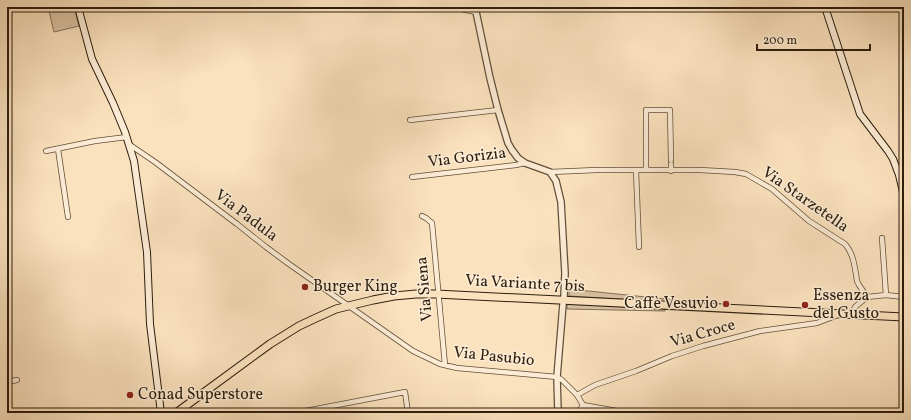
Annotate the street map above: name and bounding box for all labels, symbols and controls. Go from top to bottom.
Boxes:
scale bar [757,26,870,52]
text: 200 m [763,33,797,49]
street label: Via Gorizia [427,142,507,174]
street label: Via Starzetella [757,162,853,238]
street label: Via Padula [210,185,282,247]
street label: Via Siena [411,256,439,322]
street label: Via Variante 7 bis [465,270,586,298]
place label: Burger King [313,276,398,298]
marker: Burger King [300,282,310,292]
place label: Essenza del Gusto [813,285,879,325]
place label: Caffè Vesuvio [624,293,718,315]
marker: Caffè Vesuvio [721,299,731,309]
marker: Essenza del Gusto [800,300,810,310]
street label: Via Croce [668,314,738,354]
street label: Via Pasubio [452,342,536,372]
place label: Conad Superstore [138,384,263,406]
marker: Conad Superstore [125,390,135,400]

